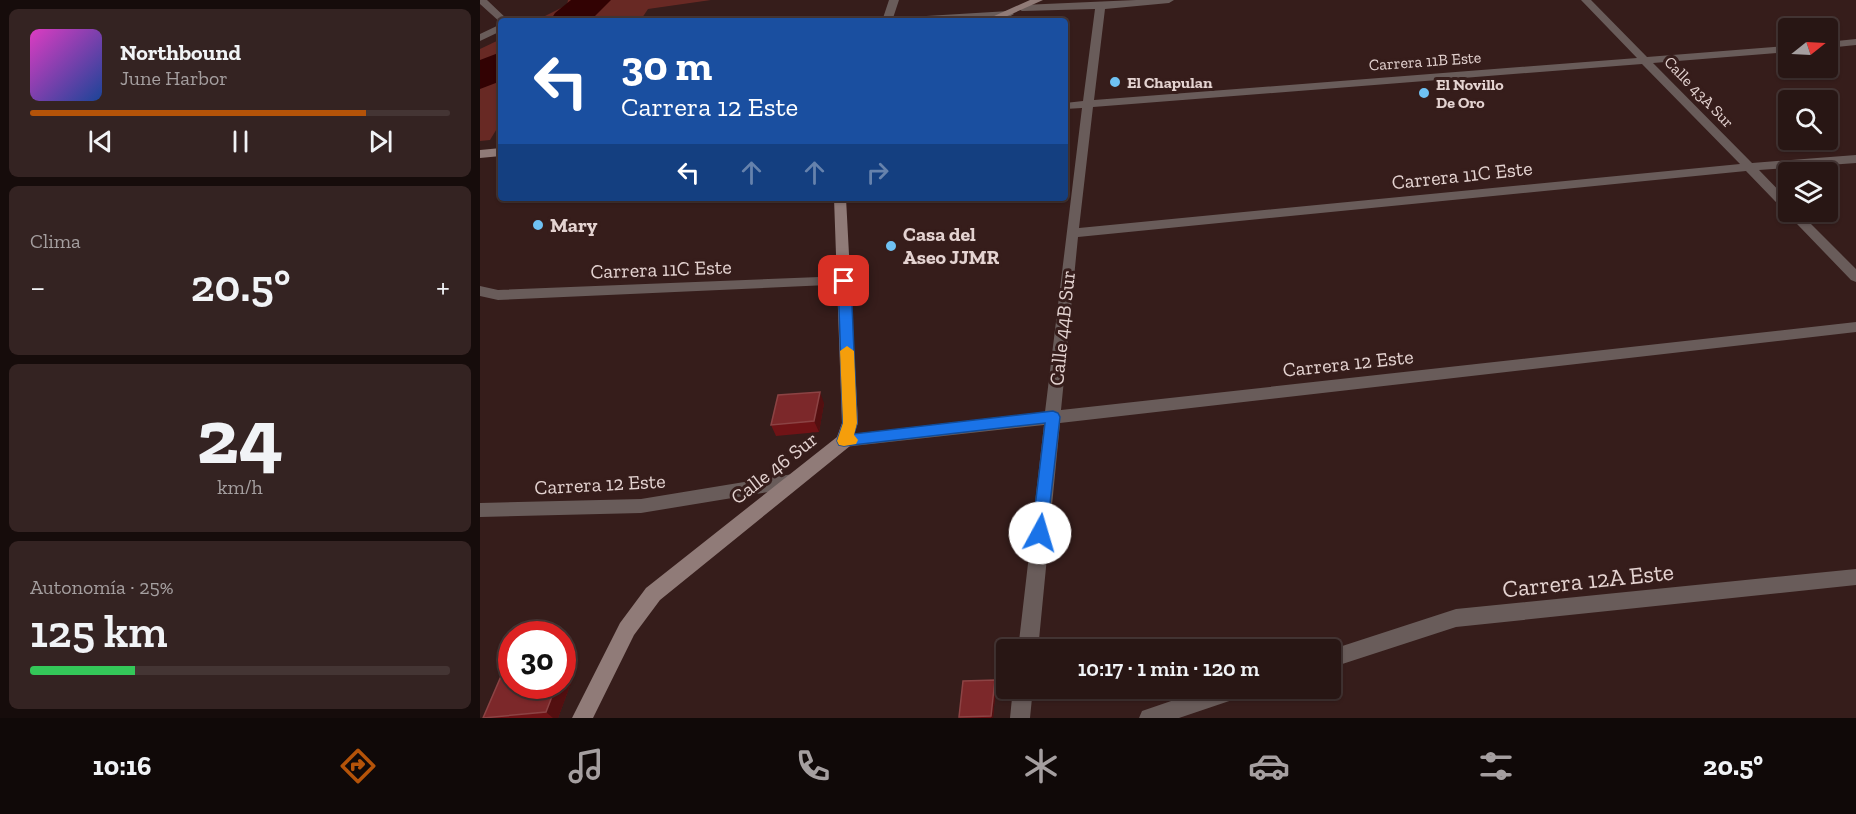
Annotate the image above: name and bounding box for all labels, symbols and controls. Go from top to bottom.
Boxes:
north arrow [1778,18,1838,78]
map controls [1778,18,1838,222]
text: Northbound [120,39,241,66]
text: 30 m [621,40,712,91]
icon: left [522,42,600,120]
street label: Carrera 11B Este [1368,48,1482,74]
street label: Calle 43A Sur [1660,52,1738,132]
text: June Harbor [120,66,228,90]
place label: El Chapulan [1127,73,1213,92]
marker: El Chapulan [1108,75,1122,89]
place label: El Novillo De Oro [1436,75,1504,112]
marker: El Novillo De Oro [1417,86,1431,100]
button: search [1778,90,1838,150]
text: Carrera 12 Este [621,91,798,123]
icon: previous [84,125,117,158]
icon: pause [224,125,257,158]
icon: next [364,125,397,158]
icon: left [672,156,705,189]
icon: ahead [735,156,768,189]
icon: ahead [798,156,831,189]
icon: right [861,156,894,189]
street label: Carrera 11C Este [1390,156,1534,194]
button: layers [1778,162,1838,222]
place label: Mary [550,213,598,237]
marker: Mary [531,218,545,232]
place label: Casa del Aseo JJMR [903,222,1000,269]
text: Clima [30,229,81,253]
marker: Casa del Aseo JJMR [884,239,898,253]
street label: Carrera 11C Este [590,255,732,283]
pin [818,255,869,306]
text: 20.5° [191,259,291,313]
icon: arrive [827,264,860,297]
text: − [30,267,45,306]
text: + [436,267,450,306]
street label: Calle 44B Sur [1044,269,1080,387]
street label: Carrera 12 Este [1281,344,1415,382]
text: 24 [197,389,283,483]
street label: Calle 46 Sur [726,427,822,509]
street label: Carrera 12 Este [534,469,666,499]
text: km/h [217,475,263,499]
position arrow [1008,501,1072,565]
street label: Carrera 12A Este [1501,557,1675,603]
text: Autonomía · 25% [30,575,174,599]
text: 125 km [30,605,168,659]
speed limit sign: 30 [498,621,576,699]
text: 10:17 · 1 min · 120 m [1078,655,1259,682]
icon: directions [337,745,379,787]
icon: music [565,745,607,787]
icon: phone [792,745,834,787]
icon: climate [1020,745,1062,787]
icon: car [1248,745,1290,787]
icon: filters [1475,745,1517,787]
text: 10:16 [93,750,151,782]
text: 20.5° [1703,750,1763,782]

